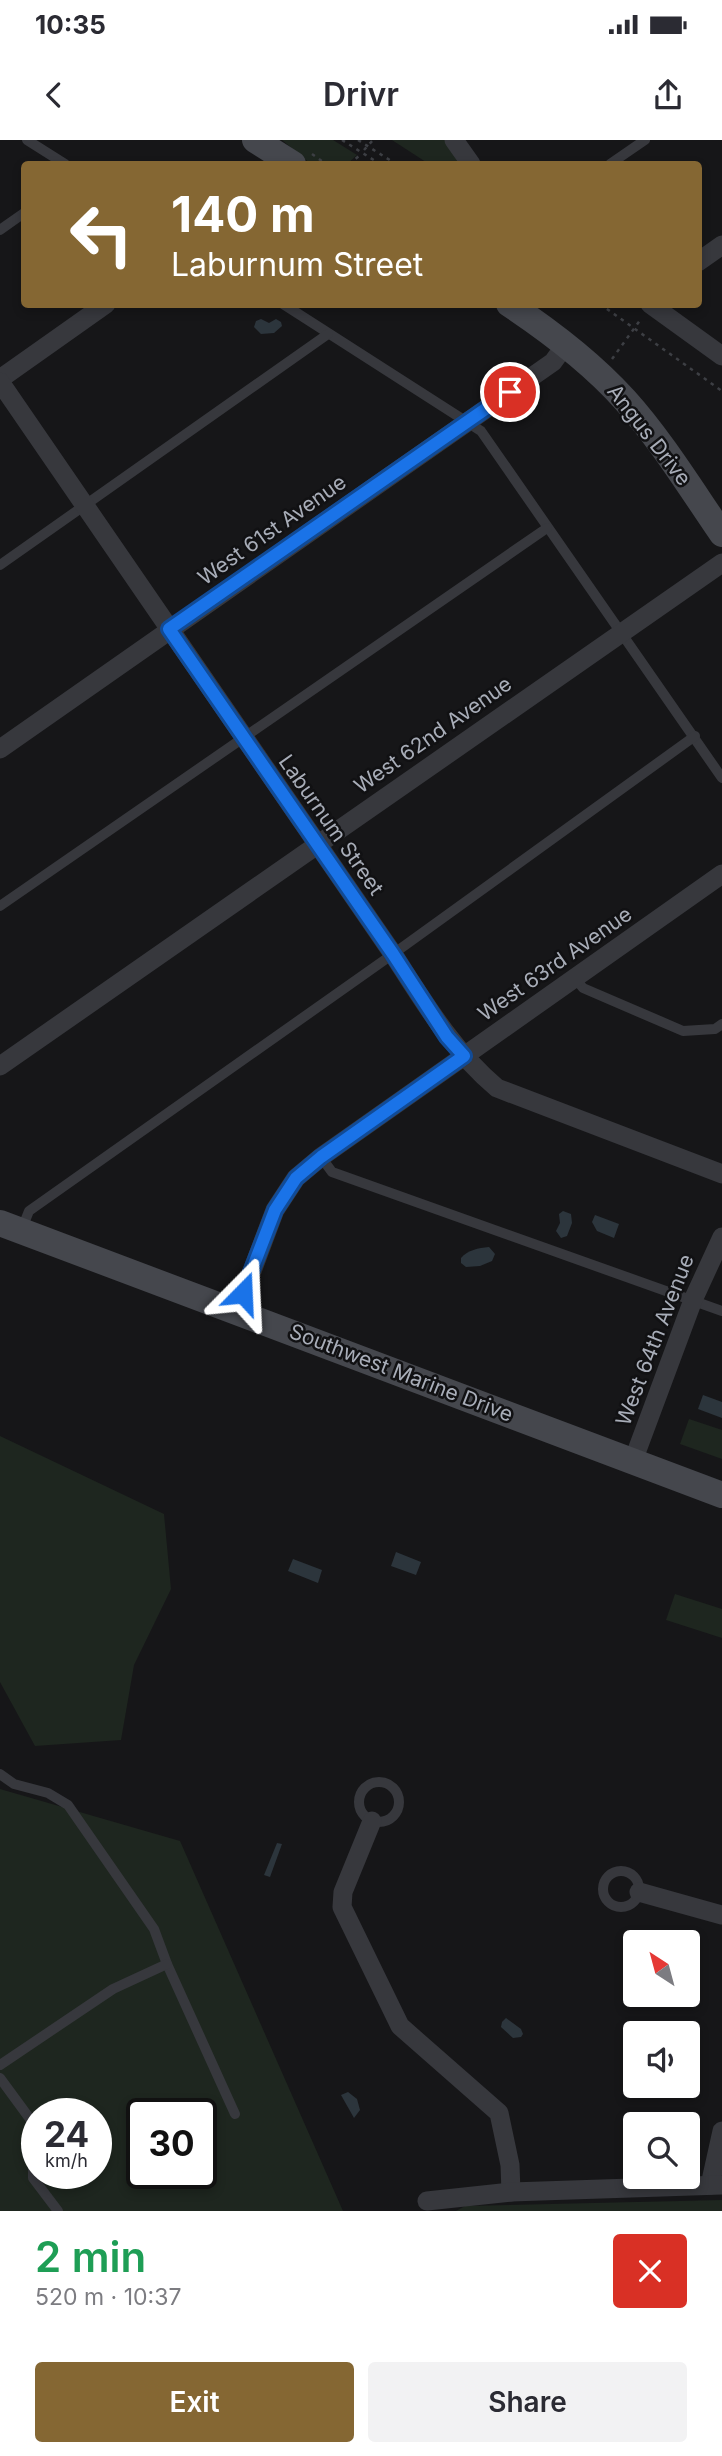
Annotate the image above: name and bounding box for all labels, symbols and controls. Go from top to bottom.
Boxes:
text: 10:35 [35,9,106,40]
text: Drivr [323,75,399,114]
icon: back [35,76,73,114]
icon: share [649,76,687,114]
text: 140 m [171,185,315,244]
icon: left [56,189,147,280]
text: Laburnum Street [171,245,423,284]
pin [480,362,540,422]
icon: arrive [491,373,529,411]
street label: Angus Drive [602,379,697,490]
street label: West 61st Avenue [193,469,351,590]
street label: West 62nd Avenue [349,671,516,798]
street label: Laburnum Street [274,750,389,900]
street label: West 63rd Avenue [473,901,636,1026]
street label: West 64th Avenue [610,1251,699,1429]
position arrow [206,1256,280,1330]
street label: Southwest Marine Drive [286,1318,516,1427]
north arrow [623,1930,700,2007]
map controls [623,1930,700,2189]
button: sound [623,2021,700,2098]
speed limit sign: 30 [126,2098,217,2189]
button: search [623,2112,700,2189]
text: 24 [44,2113,89,2155]
text: km/h [45,2150,88,2171]
text: 2 min [35,2231,146,2282]
button: close [613,2234,687,2308]
text: 520 m · 10:37 [35,2283,181,2311]
button: Exit [35,2362,354,2442]
button: Share [368,2362,687,2442]

